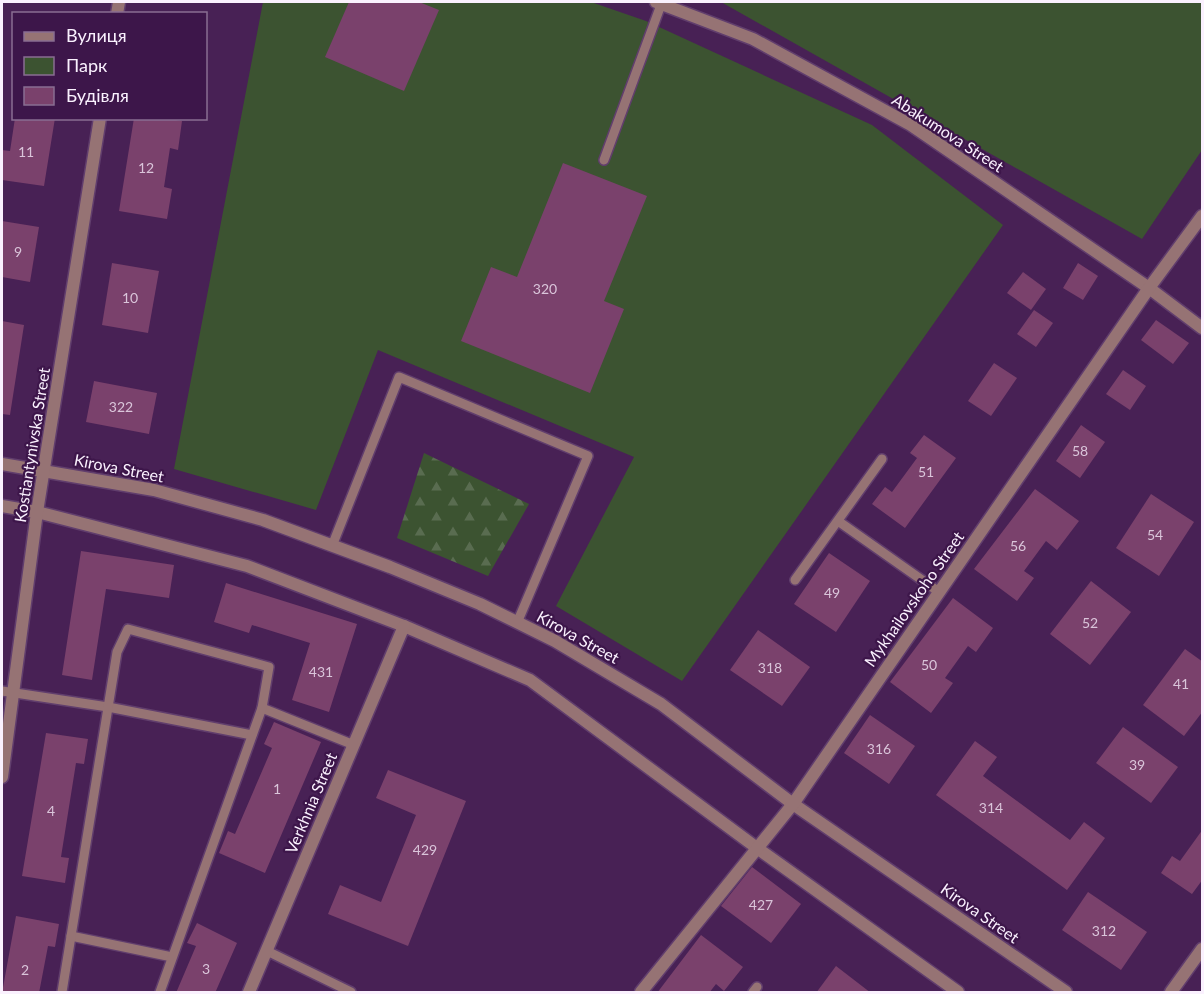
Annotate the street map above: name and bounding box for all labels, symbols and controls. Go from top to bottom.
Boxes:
legend [12,12,207,120]
text: Вулиця [66,24,127,46]
text: Парк [66,54,108,76]
text: Будівля [66,84,129,106]
street label: Abakumova Street [889,89,1008,176]
house number: 11 [18,143,34,160]
house number: 12 [138,159,154,176]
house number: 9 [14,243,22,260]
house number: 320 [533,280,557,297]
house number: 10 [122,289,138,306]
street label: Kostiantynivska Street [10,366,53,524]
house number: 322 [109,398,133,415]
house number: 58 [1072,442,1088,459]
street label: Kirova Street [73,449,166,486]
house number: 51 [918,463,934,480]
house number: 54 [1147,526,1163,543]
street label: Mykhailovskoho Street [860,527,968,670]
house number: 56 [1010,537,1026,554]
house number: 49 [824,584,840,601]
street label: Kirova Street [534,606,623,667]
house number: 52 [1082,614,1098,631]
house number: 50 [921,656,937,673]
house number: 318 [758,659,782,676]
house number: 431 [309,663,333,680]
house number: 41 [1173,675,1189,692]
house number: 316 [867,740,891,757]
street label: Verkhnia Street [281,749,340,856]
house number: 39 [1129,756,1145,773]
house number: 1 [273,780,281,797]
house number: 314 [979,799,1003,816]
house number: 4 [47,802,55,819]
house number: 429 [413,841,437,858]
street label: Kirova Street [938,879,1023,947]
house number: 427 [749,896,773,913]
house number: 312 [1092,922,1116,939]
house number: 3 [202,960,210,977]
house number: 2 [21,961,29,978]

